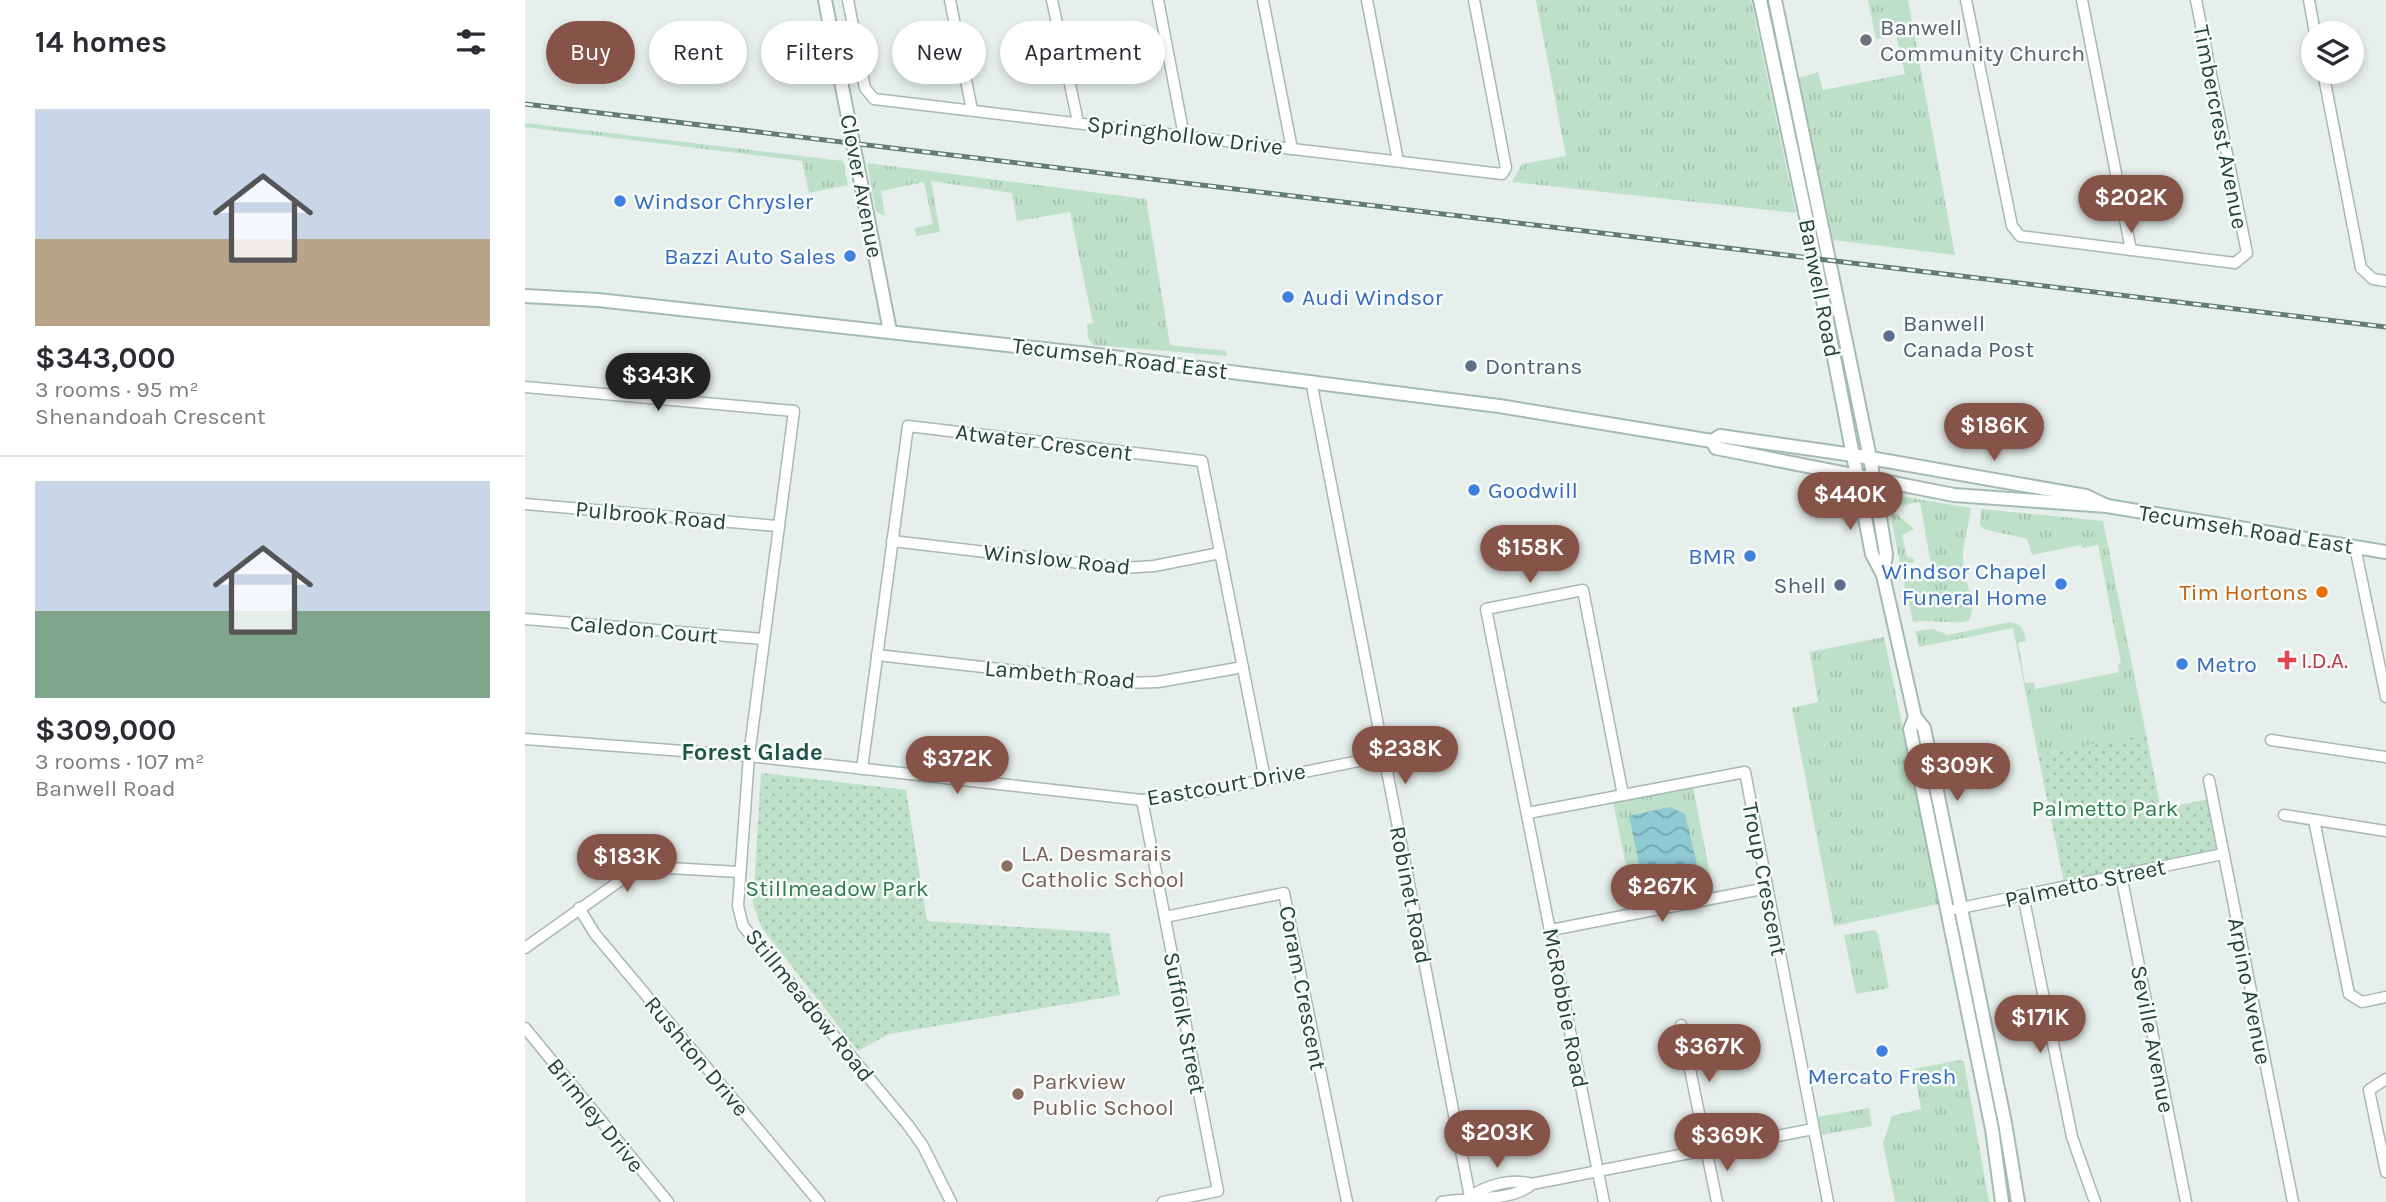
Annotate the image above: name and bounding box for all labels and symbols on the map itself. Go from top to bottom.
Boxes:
place label: Banwell Community Church [1880,14,2085,67]
street label: Timbercrest Avenue [2187,23,2254,232]
marker: Banwell Community Church [1858,32,1874,48]
street label: Springhollow Drive [1085,110,1284,161]
street label: Clover Avenue [834,112,889,260]
pin: $202K [2082,176,2180,235]
place label: Windsor Chrysler [634,188,814,215]
marker: Windsor Chrysler [612,193,628,209]
street label: Banwell Road [1793,217,1846,360]
place label: Bazzi Auto Sales [664,243,836,270]
marker: Bazzi Auto Sales [842,248,858,264]
place label: Audi Windsor [1302,284,1444,311]
marker: Audi Windsor [1280,289,1296,305]
place label: Banwell Canada Post [1903,310,2034,363]
marker: Banwell Canada Post [1881,328,1897,344]
street label: Tecumseh Road East [1011,332,1230,385]
place label: Dontrans [1485,353,1582,380]
pin: $343K [609,354,707,413]
marker: Dontrans [1463,358,1479,374]
pin: $186K [1945,404,2043,463]
street label: Atwater Crescent [954,418,1134,467]
pin: $440K [1801,472,1899,532]
place label: Goodwill [1488,477,1578,504]
marker: Goodwill [1466,482,1482,498]
street label: Pulbrook Road [574,495,728,536]
street label: Tecumseh Road East [2137,499,2355,560]
pin: $158K [1481,526,1579,585]
street label: Winslow Road [982,538,1132,581]
place label: BMR [1688,543,1736,570]
marker: BMR [1742,548,1758,564]
place label: Windsor Chapel Funeral Home [1881,558,2047,611]
place label: Shell [1774,572,1826,599]
marker: Windsor Chapel Funeral Home [2053,576,2069,592]
marker: Shell [1832,577,1848,593]
place label: Tim Hortons [2179,579,2308,606]
marker: Tim Hortons [2314,584,2330,600]
street label: Caledon Court [569,610,719,649]
place label: I.D.A. [2301,647,2348,674]
place label: Metro [2196,651,2257,678]
marker: I.D.A. [2279,652,2295,668]
street label: Lambeth Road [983,654,1137,695]
marker: Metro [2174,656,2190,672]
pin: $238K [1356,726,1454,786]
pin: $372K [908,736,1006,796]
district label: Forest Glade [681,738,823,766]
pin: $309K [1908,744,2006,803]
street label: Eastcourt Drive [1145,757,1308,812]
park label: Palmetto Park [2031,795,2179,822]
street label: Troup Crescent [1736,800,1793,959]
street label: Robinet Road [1384,824,1437,966]
pin: $183K [578,834,676,894]
place label: L.A. Desmarais Catholic School [1021,840,1185,893]
street label: Palmetto Street [2002,853,2168,914]
marker: L.A. Desmarais Catholic School [999,858,1015,874]
pin: $267K [1613,864,1711,924]
park label: Stillmeadow Park [745,875,929,902]
street label: Coram Crescent [1273,903,1332,1073]
street label: Arpino Avenue [2222,915,2277,1067]
street label: Stillmeadow Road [739,923,880,1087]
street label: McRobbie Road [1537,926,1594,1090]
street label: Suffolk Street [1158,950,1212,1097]
street label: Seville Avenue [2125,963,2180,1115]
street label: Rushton Drive [639,991,755,1122]
pin: $171K [1991,996,2089,1055]
pin: $367K [1660,1024,1758,1084]
marker: Mercato Fresh [1874,1043,1890,1059]
street label: Brimley Drive [541,1053,650,1178]
place label: Mercato Fresh [1808,1063,1956,1090]
place label: Parkview Public School [1032,1068,1174,1121]
marker: Parkview Public School [1010,1086,1026,1102]
pin: $203K [1448,1110,1546,1170]
pin: $369K [1678,1114,1776,1173]

